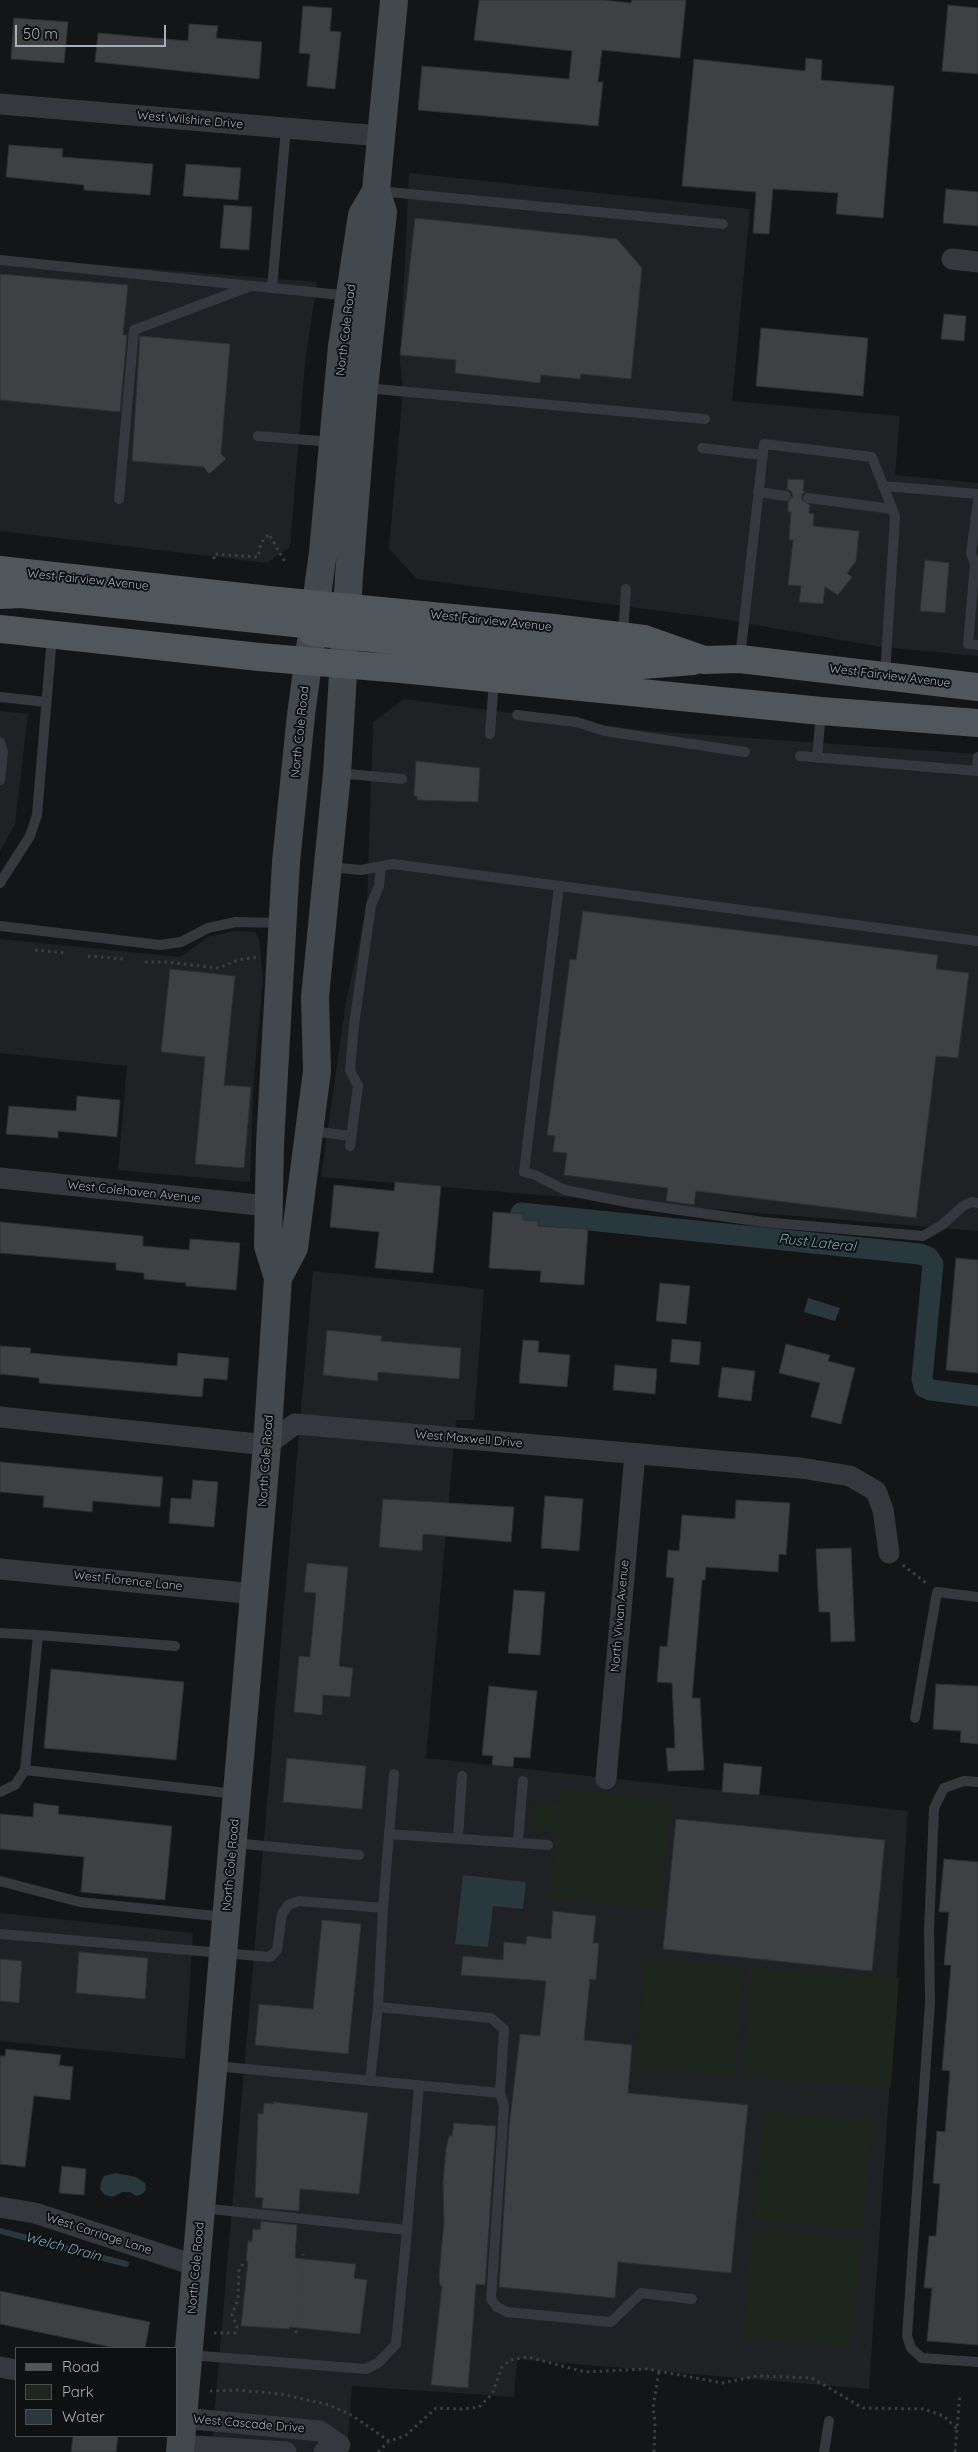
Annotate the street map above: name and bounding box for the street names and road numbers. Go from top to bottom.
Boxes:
street label: West Wilshire Drive [136,108,244,132]
street label: North Cole Road [333,283,359,377]
street label: West Fairview Avenue [27,566,149,594]
street label: West Fairview Avenue [430,607,552,635]
street label: West Fairview Avenue [829,661,951,691]
street label: North Cole Road [288,685,312,779]
street label: West Colehaven Avenue [67,1178,201,1206]
street label: North Cole Road [256,1414,276,1508]
street label: West Maxwell Drive [415,1427,523,1451]
street label: North Vivian Avenue [608,1559,632,1673]
street label: West Florence Lane [73,1568,183,1594]
street label: North Cole Road [220,1818,242,1912]
street label: West Carriage Lane [44,2210,154,2258]
street label: North Cole Road [185,2221,207,2315]
street label: West Cascade Drive [193,2412,305,2436]

